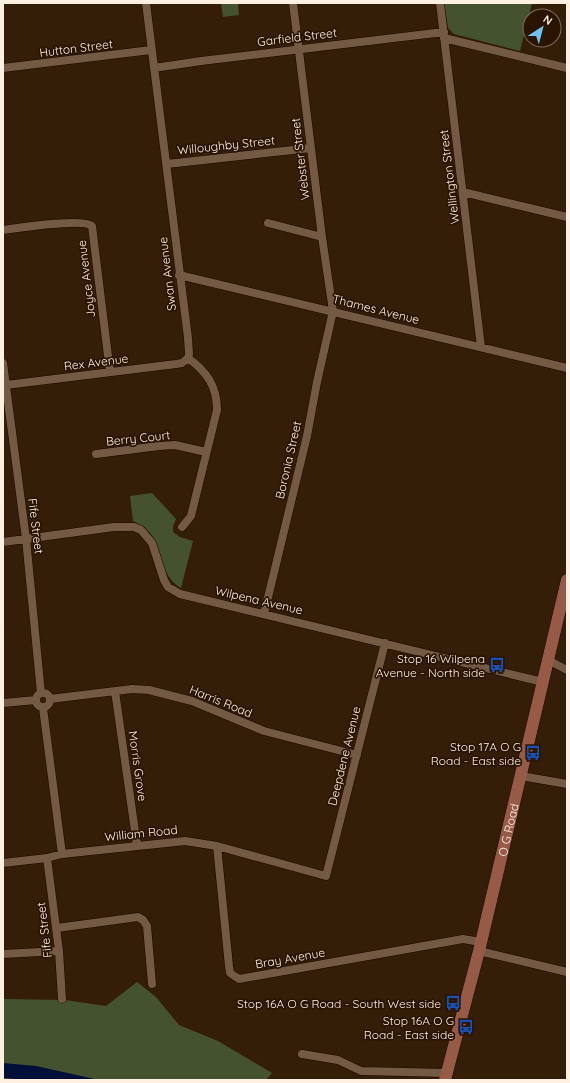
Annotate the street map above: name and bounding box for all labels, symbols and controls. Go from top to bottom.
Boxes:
north arrow [522,8,562,48]
text: N [540,12,555,28]
street label: Garfield Street [256,25,338,49]
street label: Hutton Street [38,36,114,60]
street label: Webster Street [288,117,312,201]
street label: Wellington Street [436,129,462,225]
street label: Willoughby Street [176,132,276,158]
street label: Swan Avenue [155,236,179,312]
street label: Joyce Avenue [74,239,98,319]
street label: Thames Avenue [331,291,421,327]
street label: Rex Avenue [63,351,129,373]
street label: Boronia Street [272,420,304,500]
street label: Berry Court [105,427,171,449]
street label: Fife Street [25,497,47,555]
street label: Wilpena Avenue [214,583,305,617]
place label: Stop 16 Wilpena Avenue - North side [376,651,485,680]
bus stop icon: Stop 16 Wilpena Avenue - North side [488,656,506,674]
street label: Harris Road [187,682,255,720]
street label: Deepdene Avenue [324,705,364,807]
street label: Morris Grove [126,730,150,802]
place label: Stop 17A O G Road - East side [431,739,521,768]
bus stop icon: Stop 17A O G Road - East side [524,744,542,762]
street label: O G Road [494,802,521,858]
street label: William Road [104,822,178,844]
street label: Fife Street [33,901,55,959]
street label: Bray Avenue [254,944,326,972]
bus stop icon: Stop 16A O G Road - South West side [444,994,462,1012]
place label: Stop 16A O G Road - South West side [237,996,441,1011]
place label: Stop 16A O G Road - East side [364,1013,454,1042]
bus stop icon: Stop 16A O G Road - East side [457,1018,475,1036]

